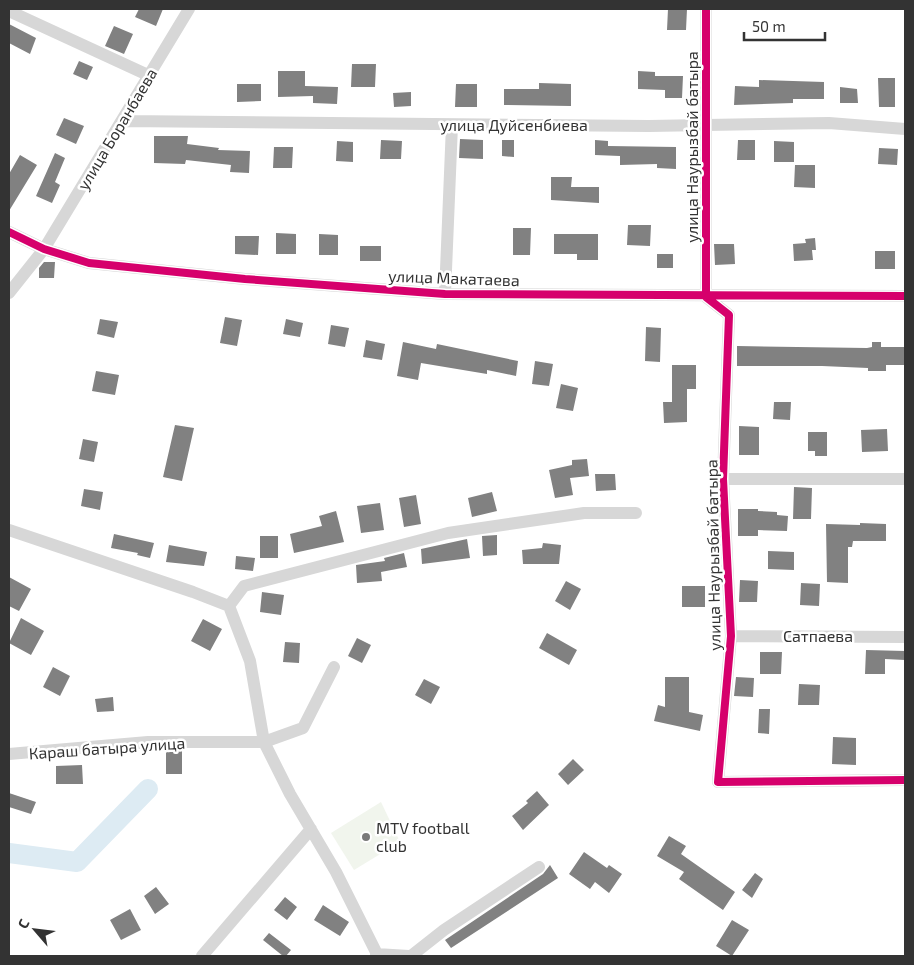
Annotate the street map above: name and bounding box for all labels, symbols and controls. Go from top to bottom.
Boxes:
scale bar [744,10,825,42]
text: 50 m [752,17,786,35]
street label: улица Наурызбай батыра [682,51,702,243]
street label: улица Боранбаева [73,64,161,194]
street label: улица Дуйсенбиева [440,115,588,135]
street label: улица Макатаева [388,266,520,290]
street label: улица Наурызбай батыра [701,459,725,651]
street label: Сатпаева [783,626,853,645]
street label: Караш батыра улица [28,733,186,763]
place label: MTV football club [376,818,470,855]
marker: MTV football club [360,831,372,843]
north arrow [10,905,60,955]
text: С [14,916,33,931]

